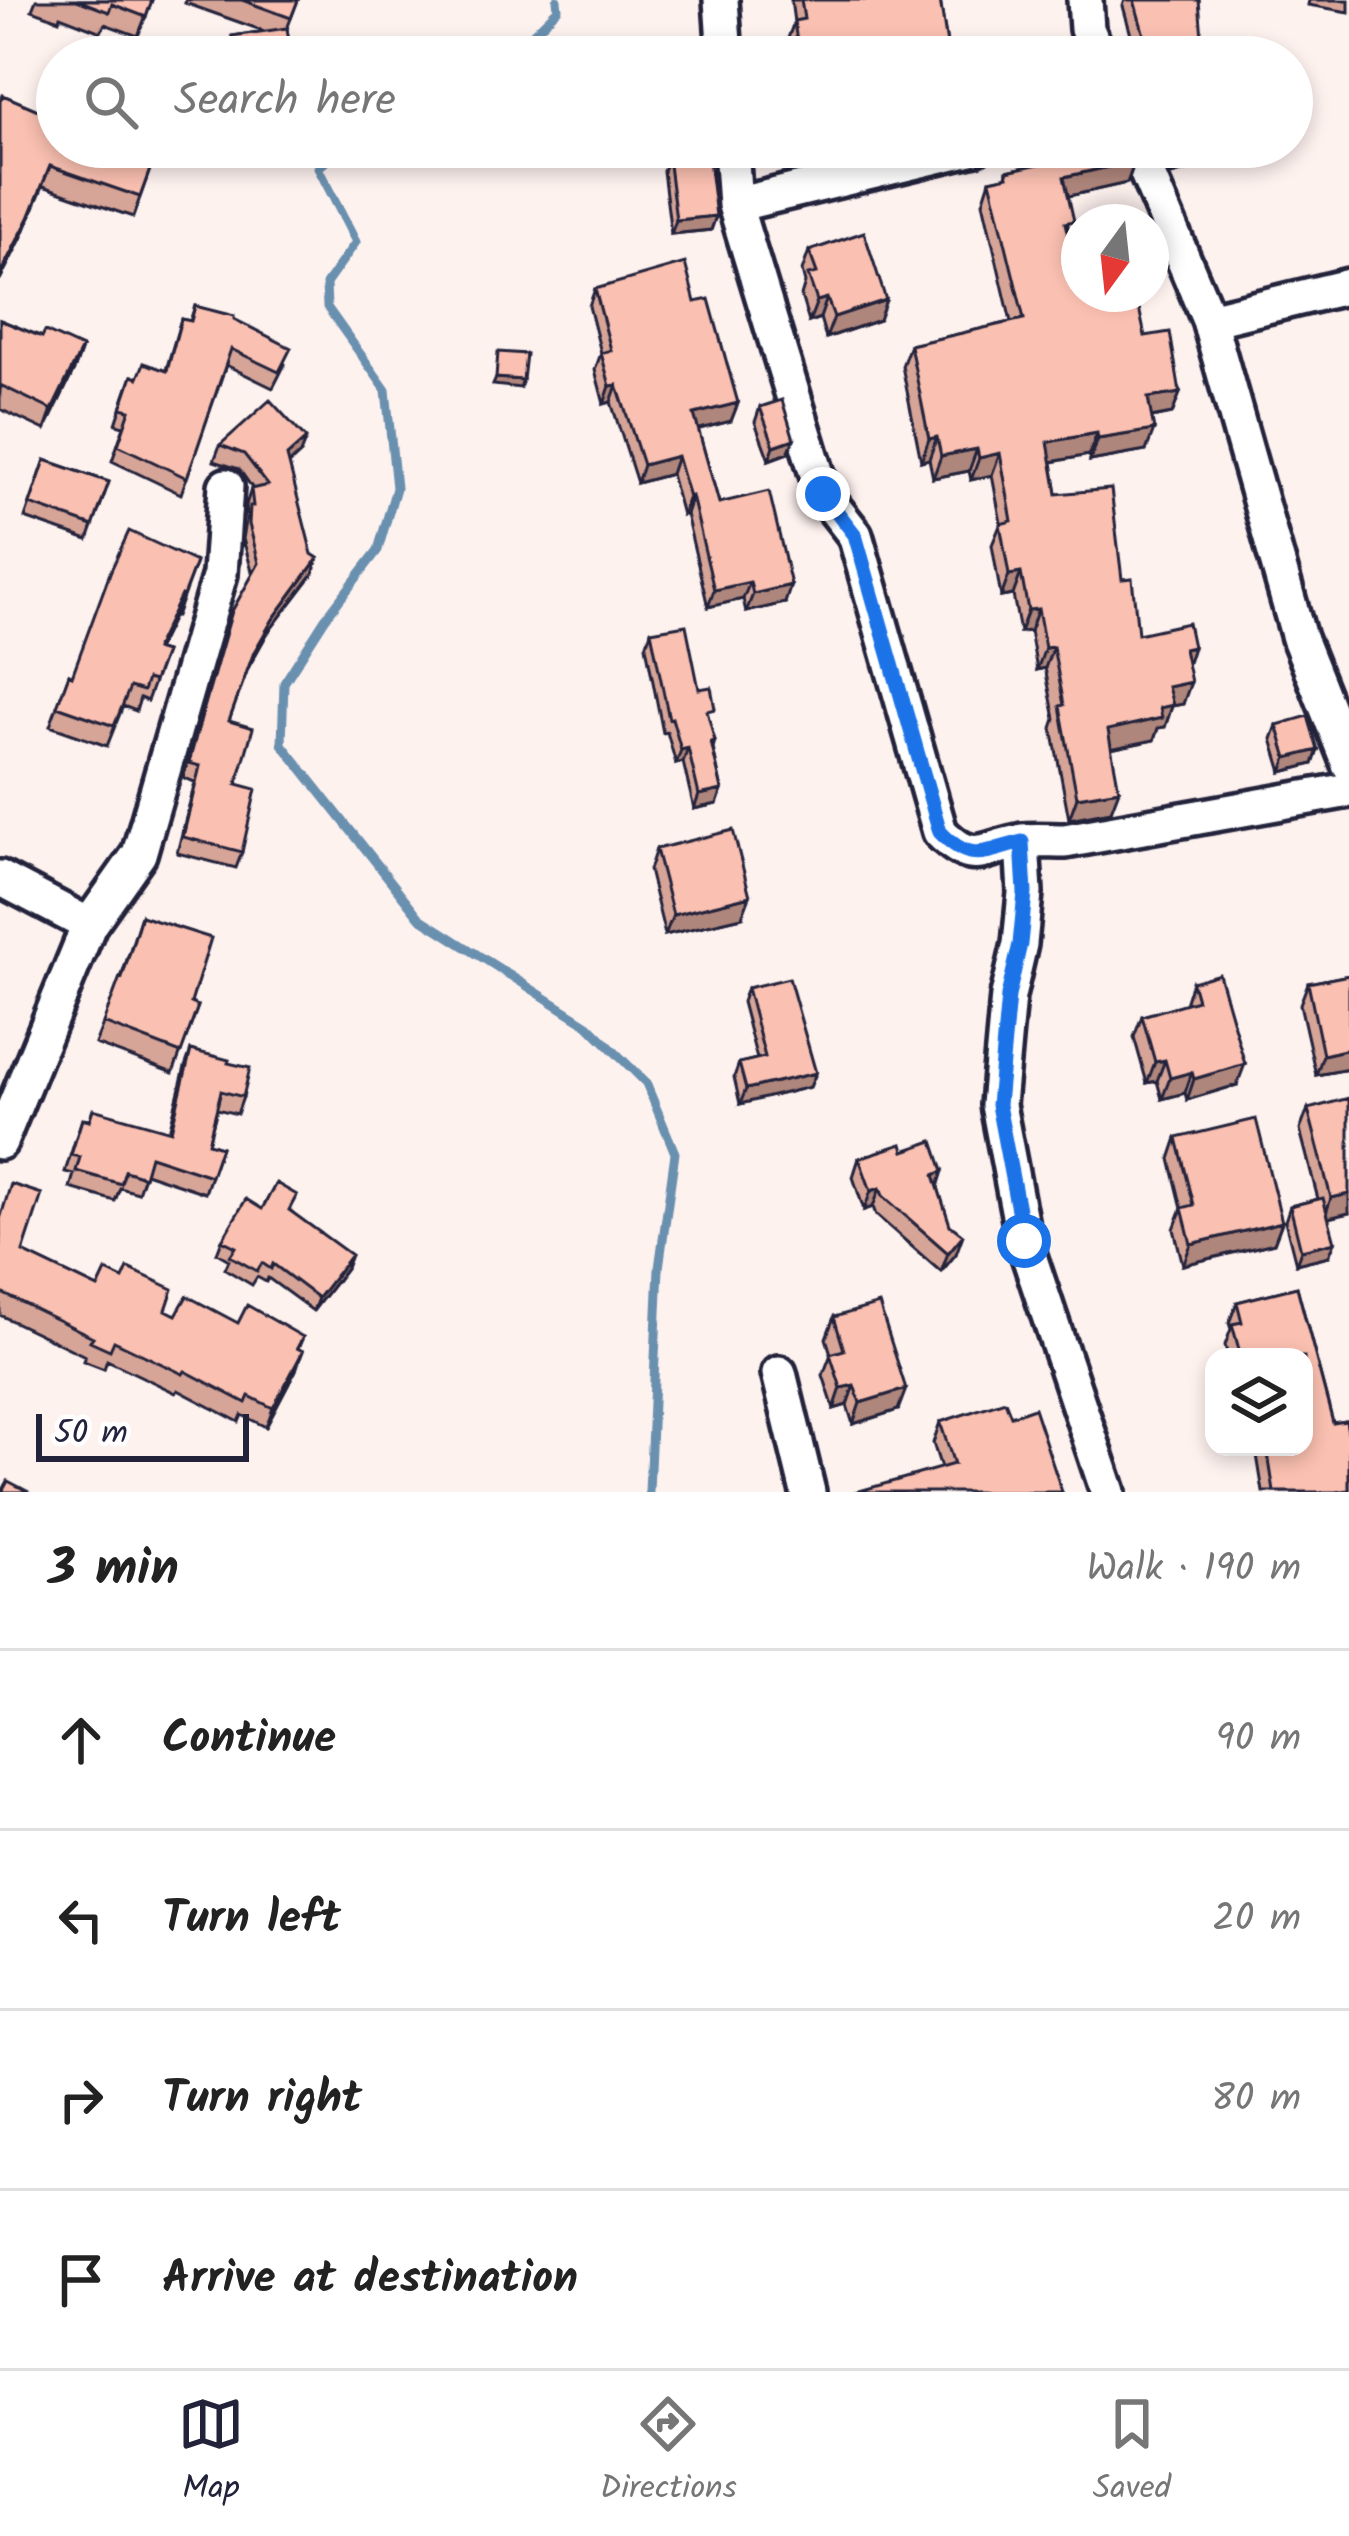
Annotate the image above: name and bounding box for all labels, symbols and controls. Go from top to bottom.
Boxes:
search box [36,36,1313,168]
text: Search here [174,66,396,138]
icon: search [78,69,144,135]
north arrow [1061,204,1169,312]
route end [796,467,850,521]
route start [997,1214,1051,1268]
map controls [1205,1348,1313,1456]
button: layers [1205,1348,1313,1456]
scale bar [36,1408,249,1461]
text: 50 m [54,1408,128,1461]
text: 3 min [48,1530,179,1611]
text: Walk · 190 m [1086,1539,1301,1601]
text: Continue [162,1704,336,1776]
icon: ahead [48,1707,114,1773]
text: 90 m [1216,1709,1301,1771]
text: Turn left [162,1884,341,1956]
icon: left [48,1887,114,1953]
text: 20 m [1212,1889,1301,1951]
text: Turn right [162,2064,362,2136]
icon: right [48,2067,114,2133]
text: 80 m [1211,2069,1301,2131]
text: Arrive at destination [162,2244,578,2316]
icon: arrive [48,2247,114,2313]
tab: Map [178,2391,244,2516]
tab: Directions [600,2391,737,2516]
tab: Saved [1093,2391,1171,2516]

